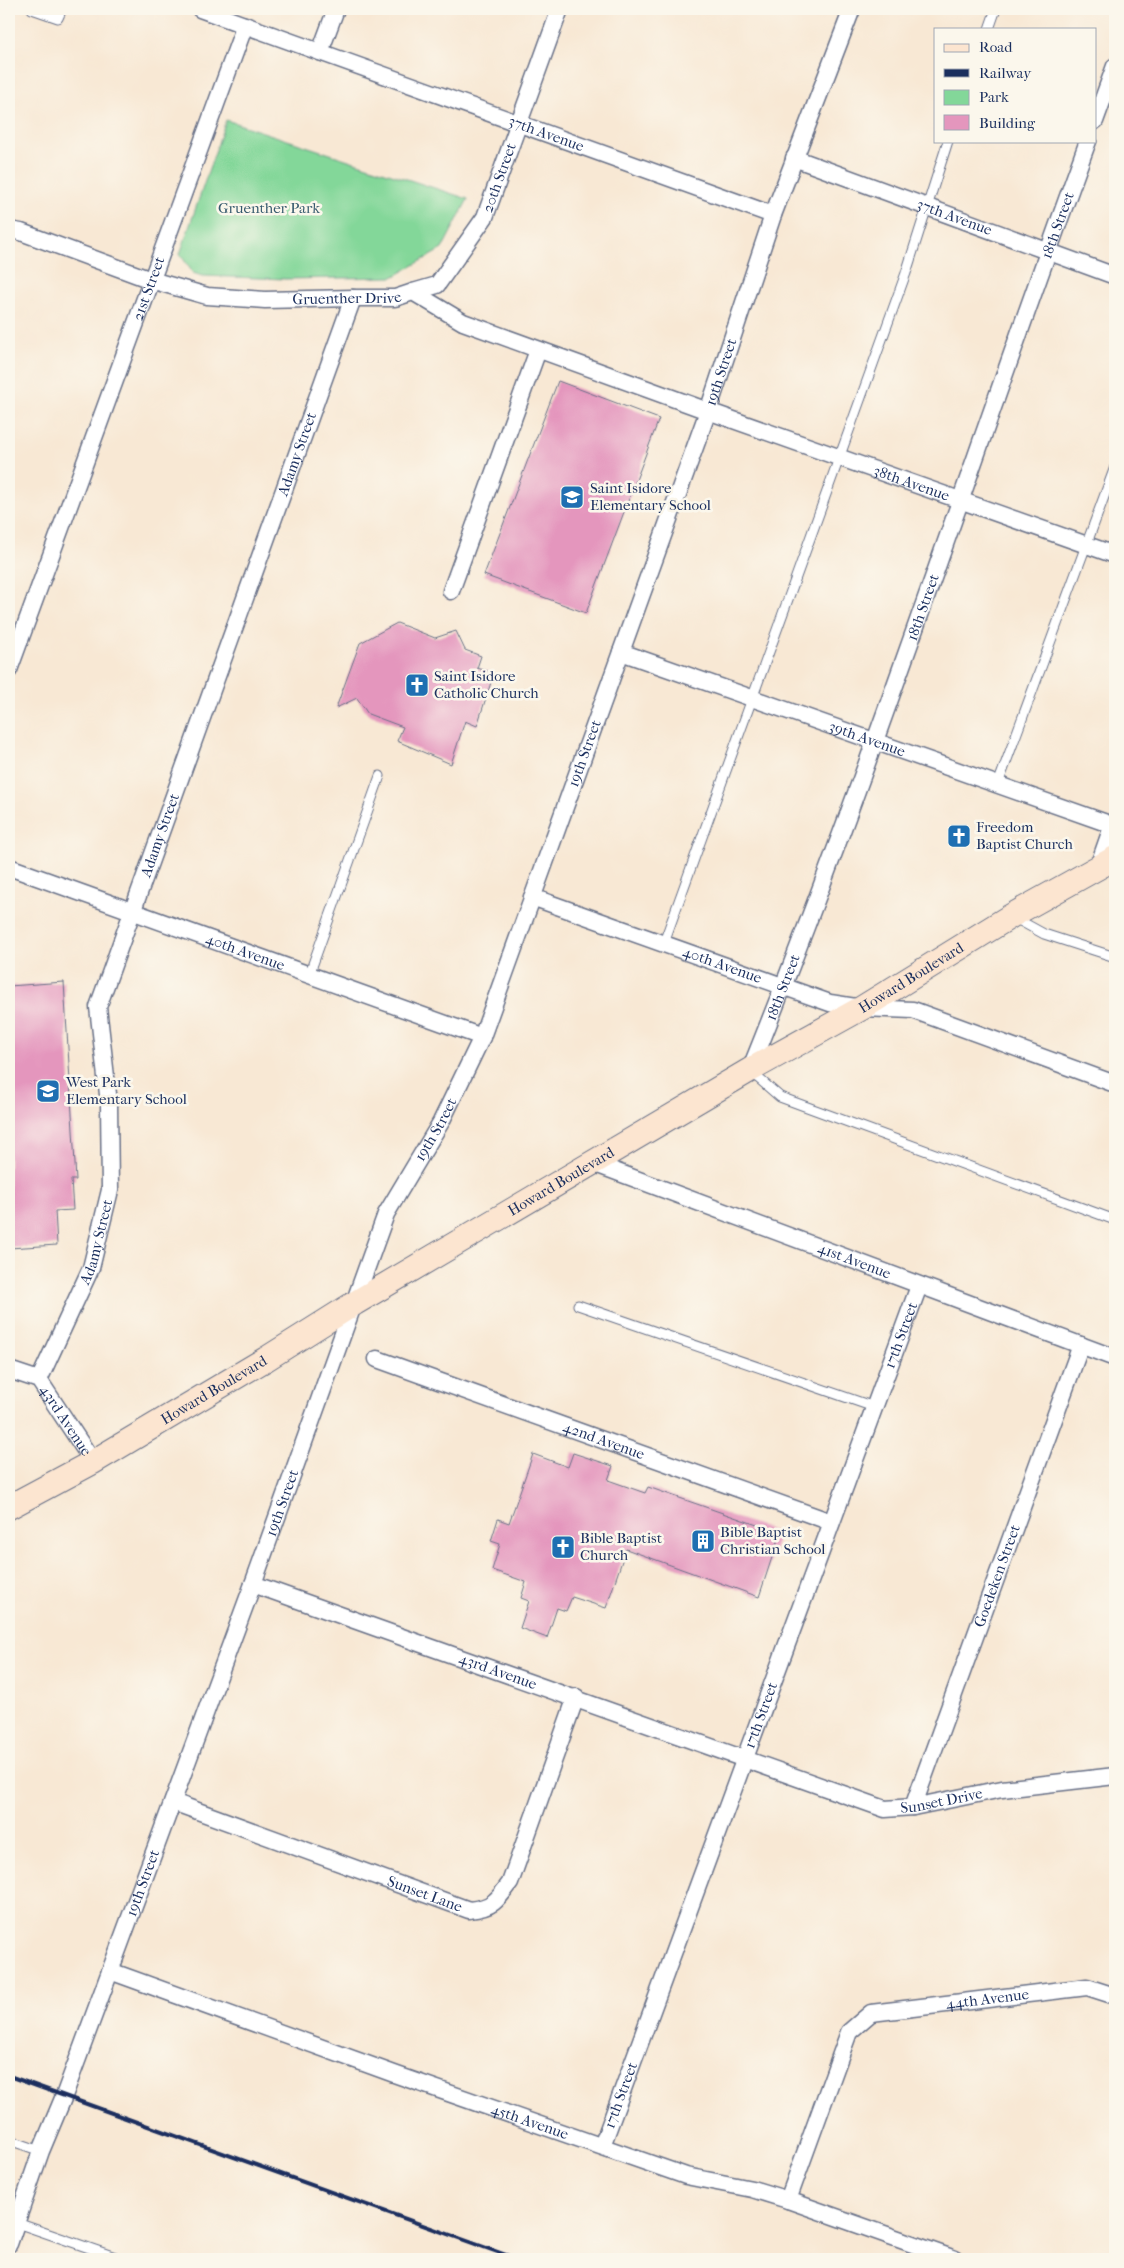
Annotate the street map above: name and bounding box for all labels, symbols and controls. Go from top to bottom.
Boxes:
legend [934,28,1096,142]
text: Road [979,38,1013,56]
text: Railway [979,64,1032,82]
text: Park [979,88,1009,106]
street label: 37th Avenue [506,112,587,156]
text: Building [979,114,1036,132]
street label: 20th Street [478,140,520,215]
street label: 18th Street [1037,189,1078,261]
street label: 37th Avenue [914,195,995,239]
park label: Gruenther Park [218,199,320,217]
street label: 21st Street [129,254,169,323]
street label: Gruenther Drive [292,287,404,308]
street label: 19th Street [701,336,741,408]
street label: Adamy Street [273,409,320,499]
street label: 38th Avenue [871,461,952,505]
place label: Saint Isidore Elementary School [590,479,711,514]
school or university icon: Saint Isidore Elementary School [559,484,585,510]
street label: 18th Street [903,571,943,643]
place label: Saint Isidore Catholic Church [434,667,539,702]
church icon: Saint Isidore Catholic Church [404,672,430,698]
street label: 19th Street [564,717,605,789]
street label: 39th Avenue [827,717,908,761]
street label: Adamy Street [136,790,183,880]
place label: Freedom Baptist Church [976,818,1073,853]
church icon: Freedom Baptist Church [946,823,972,849]
street label: 40th Avenue [203,929,288,975]
street label: Howard Boulevard [855,938,968,1017]
street label: 40th Avenue [680,942,765,987]
street label: 18th Street [762,951,804,1023]
place label: West Park Elementary School [65,1073,187,1108]
school or university icon: West Park Elementary School [35,1078,61,1104]
street label: 19th Street [411,1094,461,1164]
street label: Howard Boulevard [505,1143,618,1220]
street label: Adamy Street [75,1197,117,1288]
street label: 41st Avenue [815,1239,894,1283]
street label: 17th Street [880,1299,921,1371]
street label: Howard Boulevard [158,1351,271,1429]
street label: 43rd Avenue [36,1382,96,1460]
street label: 42nd Avenue [561,1418,647,1463]
street label: 19th Street [262,1466,303,1539]
street label: Goedeken Street [970,1522,1024,1630]
place label: Bible Baptist Christian School [720,1523,825,1558]
building icon: Bible Baptist Christian School [690,1528,716,1554]
place label: Bible Baptist Church [580,1529,663,1564]
church icon: Bible Baptist Church [550,1534,576,1560]
street label: 43rd Avenue [457,1649,540,1693]
street label: 17th Street [740,1679,781,1751]
street label: Sunset Drive [900,1784,985,1817]
street label: 19th Street [122,1847,163,1919]
street label: Sunset Lane [385,1872,465,1916]
street label: 44th Avenue [945,1985,1030,2013]
street label: 17th Street [600,2059,641,2131]
street label: 45th Avenue [489,2100,571,2143]

